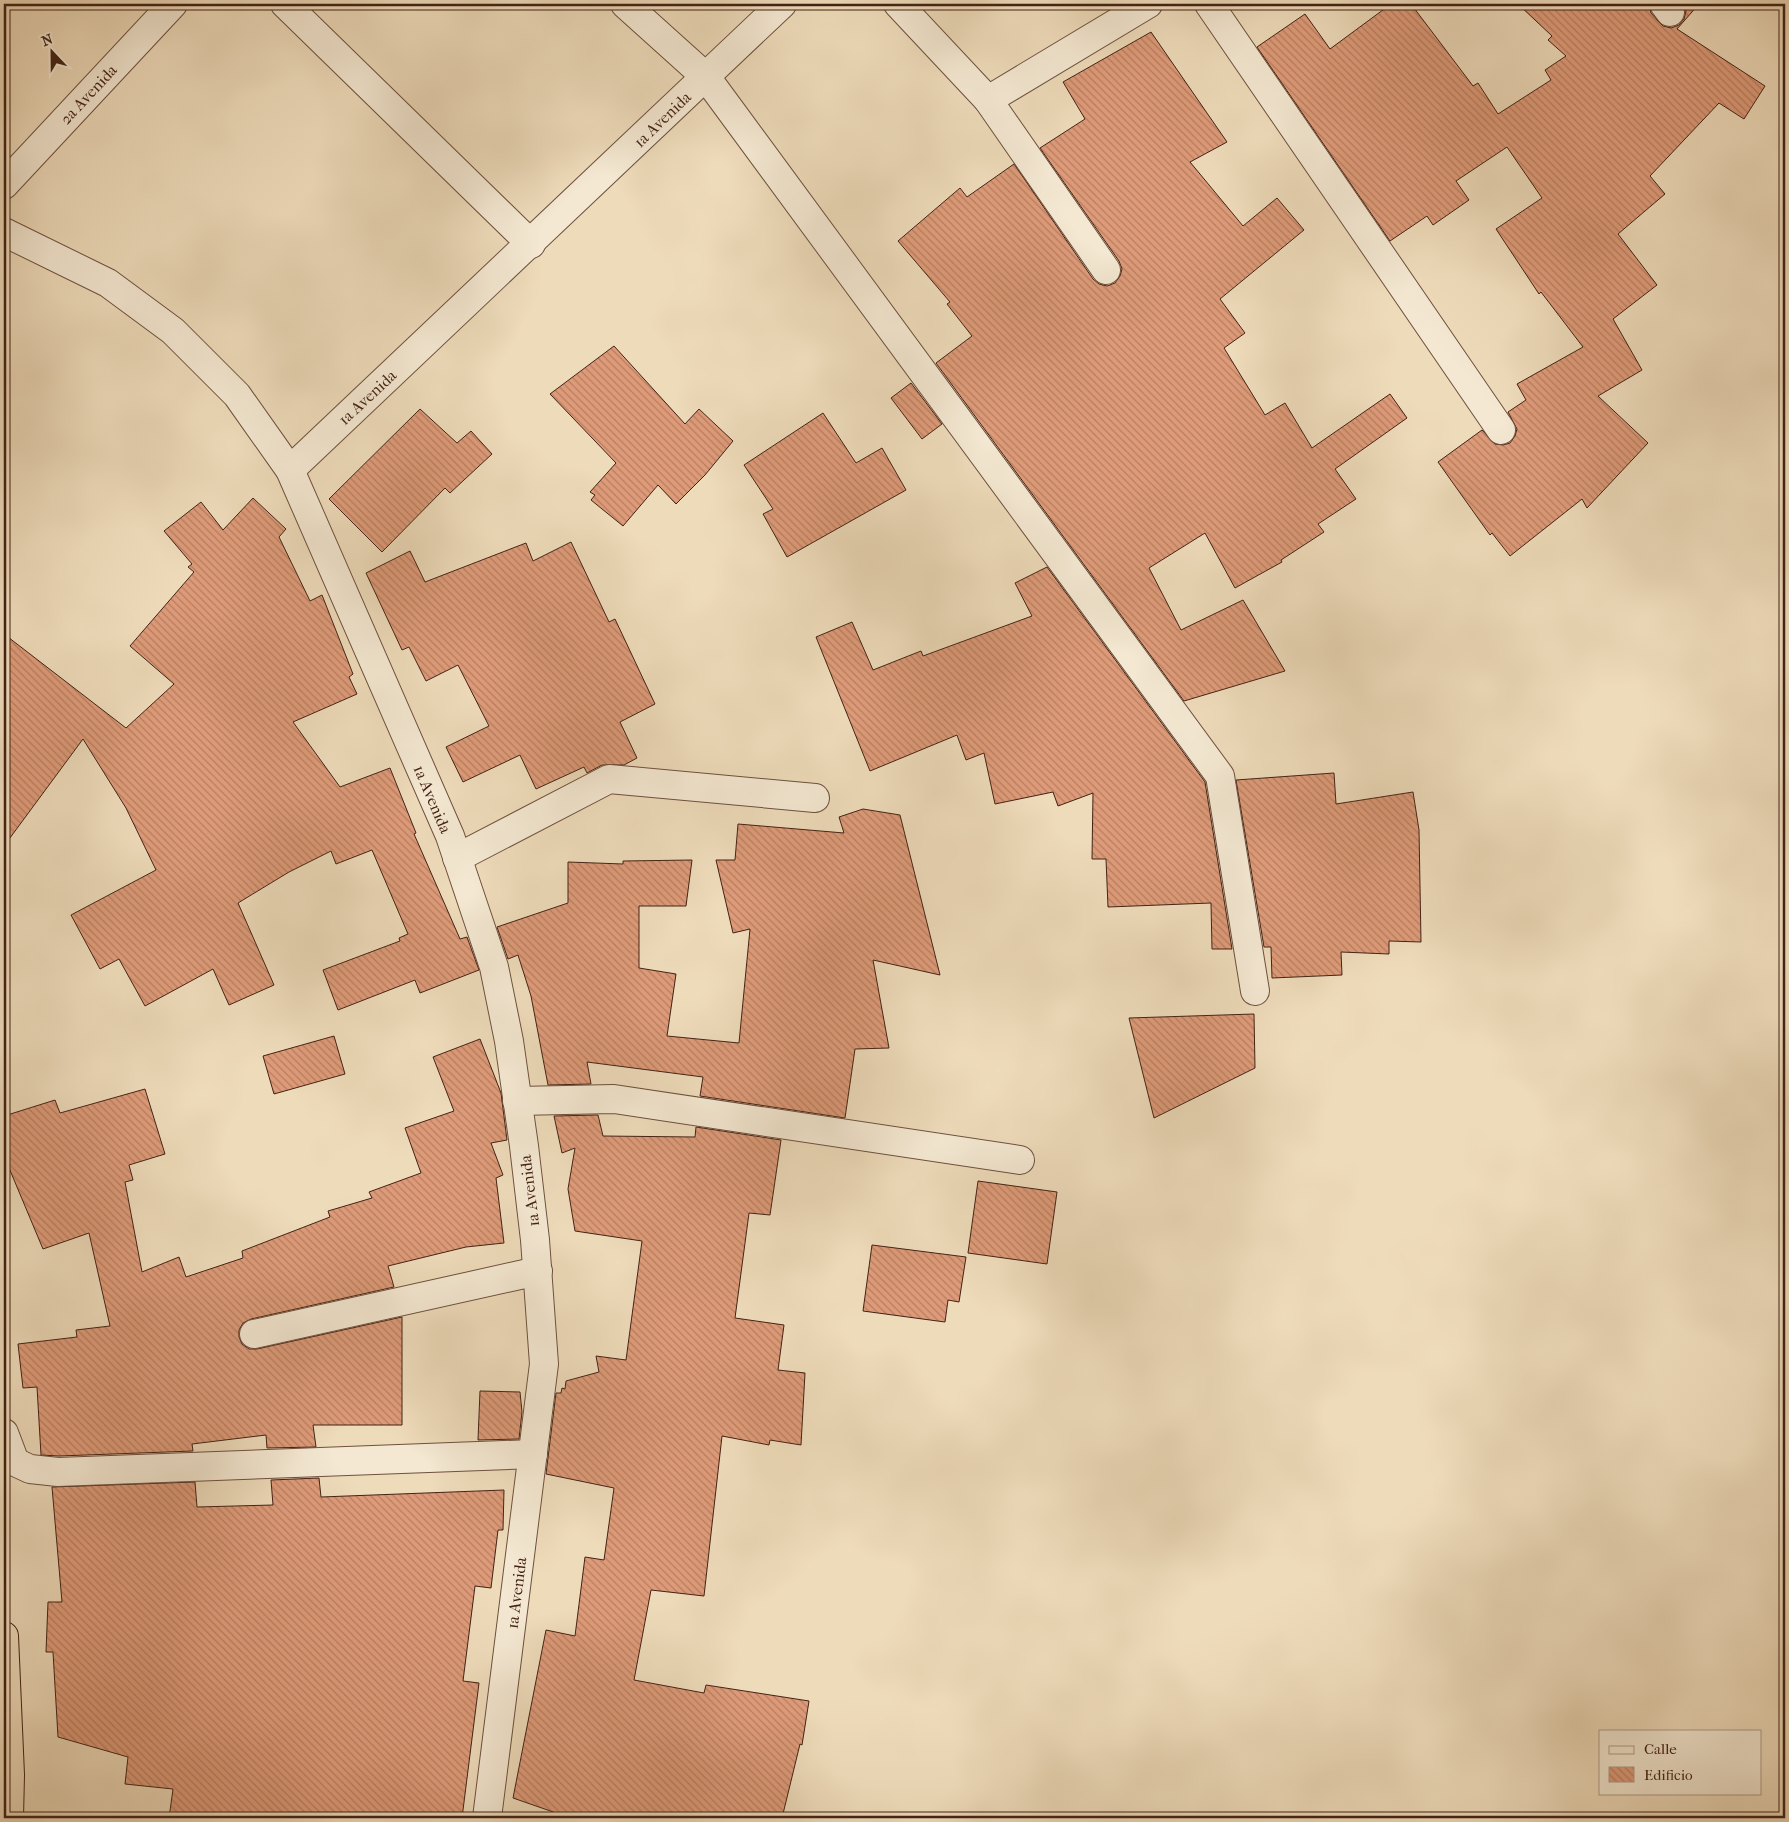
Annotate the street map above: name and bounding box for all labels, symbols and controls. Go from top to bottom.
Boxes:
north arrow [28,28,78,78]
text: N [39,30,56,50]
street label: 2a Avenida [56,60,121,128]
street label: 1a Avenida [630,87,695,151]
street label: 1a Avenida [334,365,401,429]
street label: 1a Avenida [410,762,456,837]
street label: 1a Avenida [516,1153,543,1228]
street label: 1a Avenida [503,1555,530,1630]
legend [1599,1730,1762,1794]
text: Calle [1644,1740,1677,1758]
text: Edificio [1644,1766,1693,1784]

